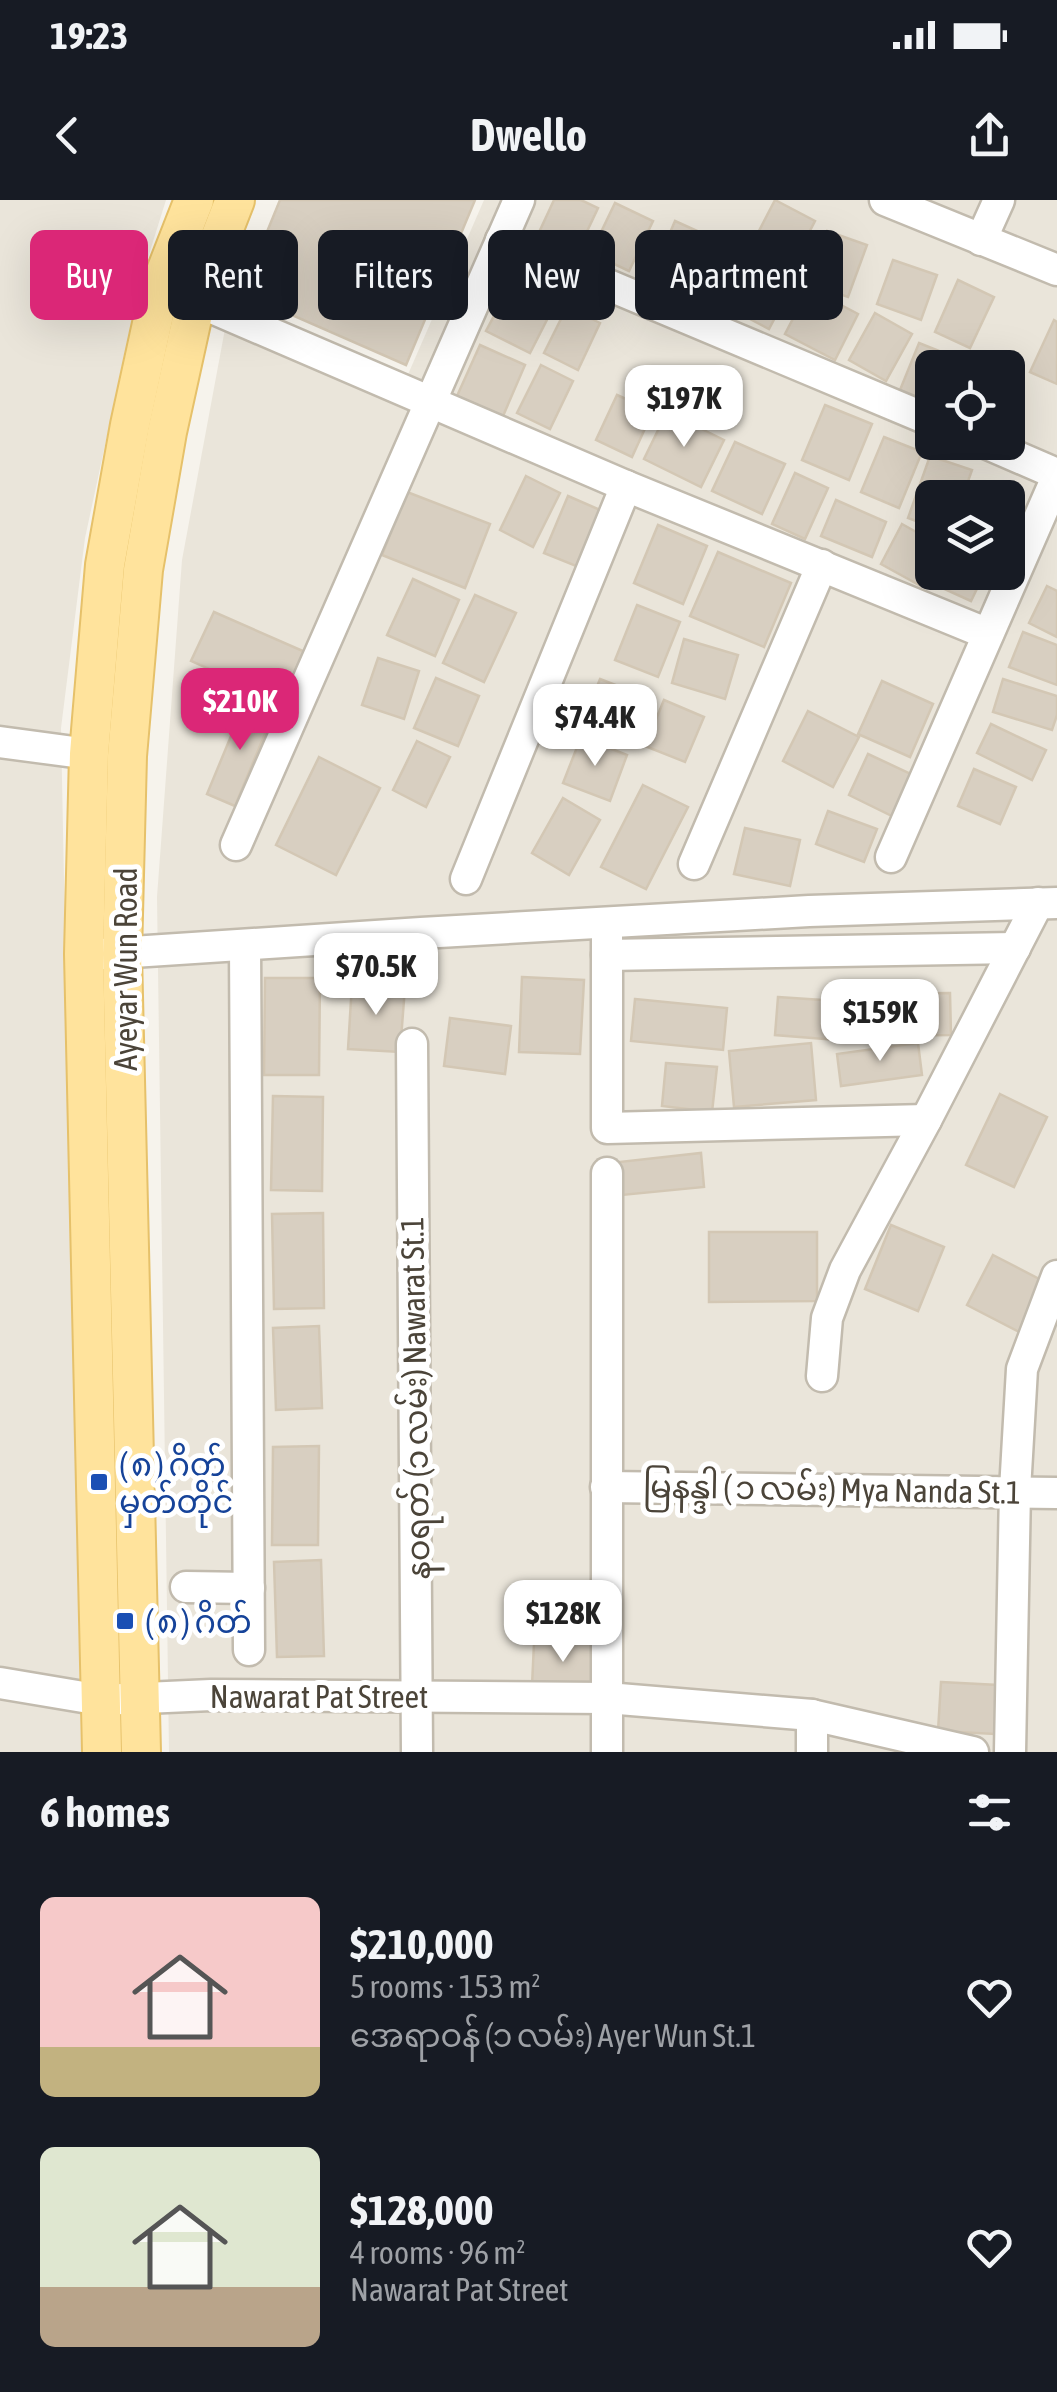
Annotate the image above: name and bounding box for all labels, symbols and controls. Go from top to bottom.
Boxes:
text: 19:23 [50,14,128,57]
icon: back [40,108,95,163]
icon: share [962,108,1017,163]
text: Dwello [470,109,587,161]
chip: Buy [30,230,148,320]
chip: Rent [168,230,298,320]
chip: Filters [318,230,468,320]
chip: New [488,230,615,320]
chip: Apartment [635,230,843,320]
map controls [915,350,1025,590]
button: locate [915,350,1025,460]
pin: $197K [614,365,754,450]
text: $197K [647,379,721,416]
button: layers [915,480,1025,590]
pin: $210K [170,668,310,753]
text: $210K [203,682,277,719]
pin: $74.4K [514,684,676,769]
text: $74.4K [555,698,635,735]
street label: Ayeyar Wun Road [107,867,144,1071]
pin: $70.5K [295,933,457,1018]
text: $70.5K [336,947,416,984]
pin: $159K [810,979,950,1064]
text: $159K [843,993,917,1030]
street label: နဝရတ် (၁ လမ်း) Nawarat St.1 [389,1216,445,1580]
place label: ( ၈ ) ဂိတ် မှတ်တိုင် [119,1442,233,1528]
street label: မြနန္ဒါ ( ၁ လမ်း) Mya Nanda St.1 [642,1463,1021,1520]
marker: ( ၈ ) ဂိတ် မှတ်တိုင် [88,1471,110,1493]
pin: $128K [493,1580,633,1665]
text: $128K [526,1594,600,1631]
place label: ( ၈ ) ဂိတ် [145,1599,252,1640]
marker: ( ၈ ) ဂိတ် [114,1610,136,1632]
street label: Nawarat Pat Street [210,1678,428,1715]
icon: filters [962,1785,1017,1840]
text: 6 homes [40,1788,170,1836]
text: $210,000 [350,1920,494,1968]
icon: home [120,1937,240,2057]
text: 5 rooms · 153 m² [350,1968,540,2005]
icon: heart [962,1970,1017,2025]
text: အေရာဝန် (၁ လမ်း) Ayer Wun St.1 [350,2017,756,2054]
text: $128,000 [350,2186,494,2234]
icon: home [120,2187,240,2307]
icon: heart [962,2220,1017,2275]
text: 4 rooms · 96 m² [350,2234,525,2271]
text: Nawarat Pat Street [350,2271,568,2308]

